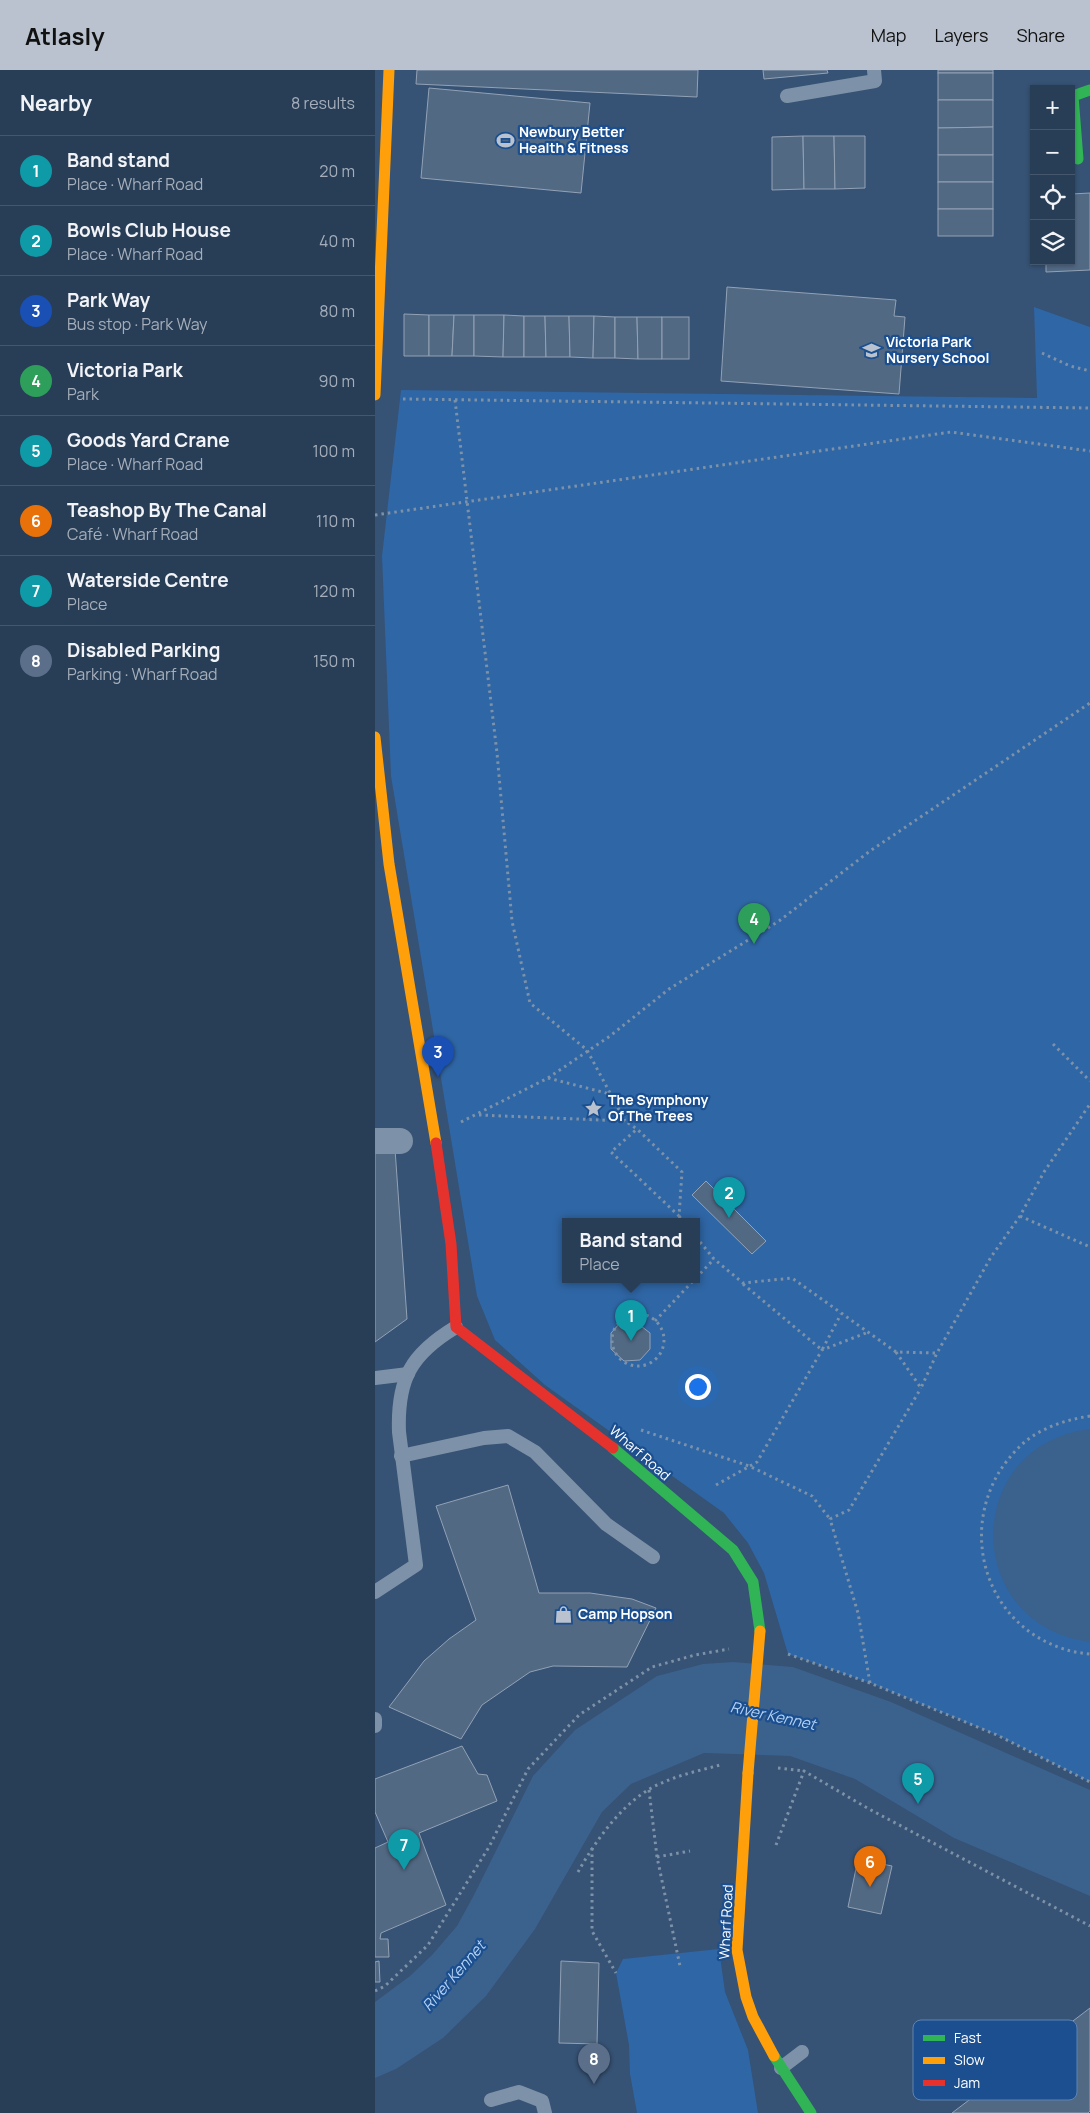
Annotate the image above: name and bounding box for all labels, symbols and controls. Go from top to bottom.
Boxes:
text: Atlasly [25,19,105,52]
text: Map [871,23,906,47]
text: Layers [934,23,988,47]
text: Share [1016,23,1065,47]
map controls [1030,85,1075,265]
button: + [1030,85,1075,130]
text: Nearby [20,89,92,117]
text: 8 results [291,92,355,114]
place label: Newbury Better Health & Fitness [519,122,629,157]
sports icon: Newbury Better Health & Fitness [495,130,515,150]
button: − [1030,130,1075,175]
text: Band stand [67,147,170,173]
text: 1 [32,160,40,182]
text: 20 m [319,160,355,182]
text: Place · Wharf Road [67,173,203,195]
button: locate [1030,175,1075,220]
text: Bowls Club House [67,217,231,243]
button: layers [1030,220,1075,265]
text: 2 [31,230,41,252]
text: 40 m [319,230,355,252]
text: Place · Wharf Road [67,243,203,265]
text: Park Way [67,287,150,313]
text: 3 [31,300,41,322]
text: 80 m [319,300,355,322]
text: Bus stop · Park Way [67,313,208,335]
place label: Victoria Park Nursery School [886,332,989,367]
school or university icon: Victoria Park Nursery School [862,340,882,360]
text: Victoria Park [67,357,183,383]
text: 4 [31,370,41,392]
text: 90 m [319,370,355,392]
text: Park [67,383,99,405]
text: Goods Yard Crane [67,427,230,453]
text: 5 [31,440,41,462]
text: 100 m [312,440,355,462]
text: Place · Wharf Road [67,453,203,475]
text: Teashop By The Canal [67,497,267,523]
text: 6 [31,510,41,532]
text: 110 m [316,510,355,532]
text: Café · Wharf Road [67,523,198,545]
text: Waterside Centre [67,567,229,593]
text: 7 [32,580,40,602]
text: 120 m [313,580,355,602]
text: Place [67,593,107,615]
text: Disabled Parking [67,637,220,663]
text: 8 [31,650,41,672]
text: 150 m [313,650,355,672]
text: Parking · Wharf Road [67,663,218,685]
pin: 4 [738,903,770,944]
pin: 3 [422,1036,454,1077]
place label: The Symphony Of The Trees [608,1090,708,1125]
place icon: The Symphony Of The Trees [584,1098,604,1118]
pin: 2 [713,1177,745,1218]
popup [562,1218,700,1283]
text: Band stand [579,1227,683,1253]
text: Place [579,1253,620,1275]
pin: 1 [615,1300,647,1341]
your location [685,1374,711,1400]
street label: Wharf Road [606,1421,675,1484]
shop icon: Camp Hopson [554,1604,574,1624]
place label: Camp Hopson [578,1604,673,1623]
water label: River Kennet [728,1696,820,1735]
pin: 5 [902,1763,934,1804]
pin: 7 [388,1829,420,1870]
pin: 6 [854,1846,886,1887]
street label: Wharf Road [714,1884,737,1960]
water label: River Kennet [417,1935,491,2015]
legend [913,2020,1077,2100]
text: Fast [954,2028,982,2047]
pin: 8 [578,2043,610,2084]
text: Slow [954,2050,985,2069]
text: Jam [954,2073,980,2092]

